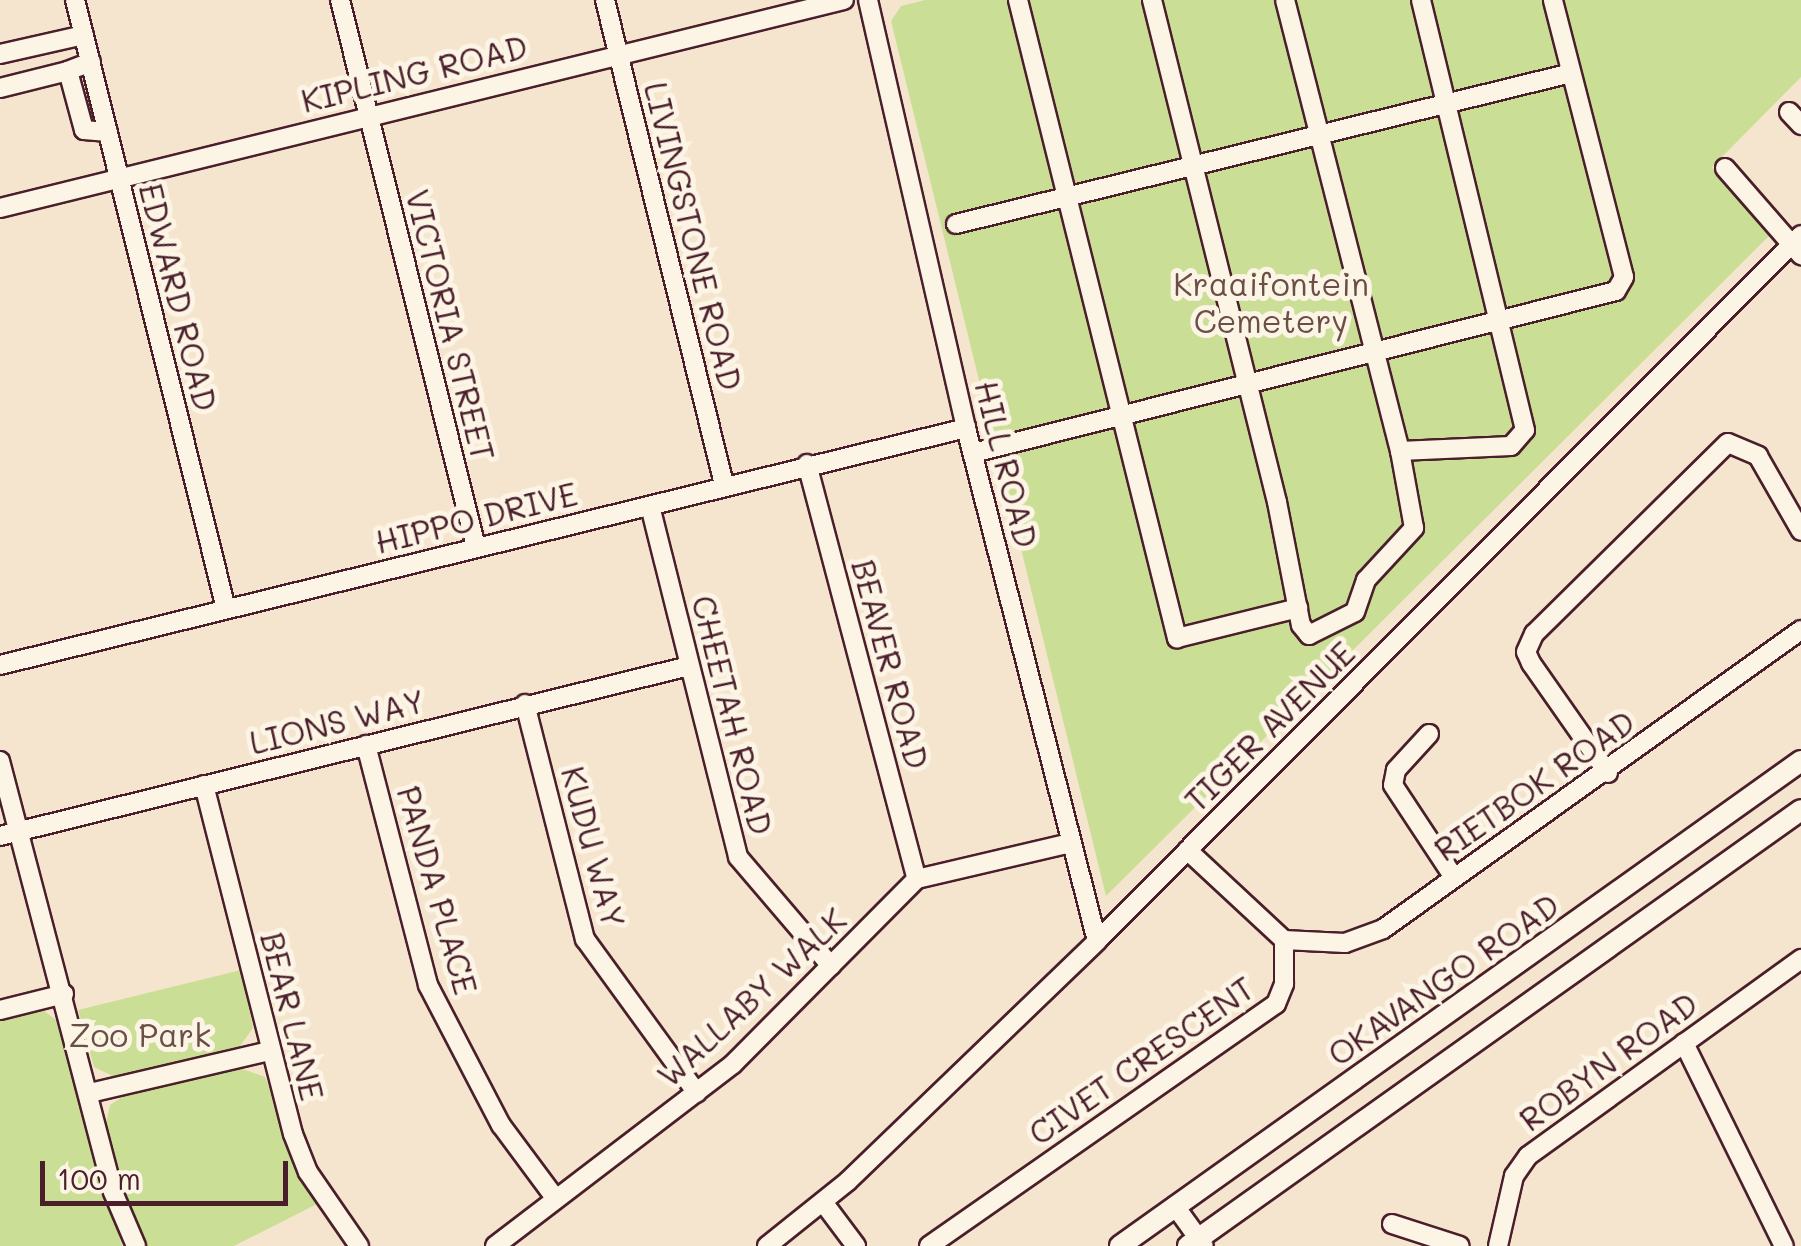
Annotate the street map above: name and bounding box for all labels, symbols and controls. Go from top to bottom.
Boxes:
street label: KIPLING ROAD [297,26,531,120]
street label: LIVINGSTONE ROAD [637,78,751,394]
street label: EDWARD ROAD [132,179,226,415]
street label: VICTORIA STREET [399,185,503,465]
park label: Kraaifontein Cemetery [1173,265,1369,340]
street label: HILL ROAD [968,377,1046,551]
street label: HIPPO DRIVE [371,473,581,561]
street label: BEAVER ROAD [845,555,937,773]
street label: CHEETAH ROAD [685,591,781,839]
street label: TIGER AVENUE [1176,633,1362,819]
street label: LIONS WAY [245,681,429,761]
street label: RIETBOK ROAD [1427,702,1641,868]
street label: KUDU WAY [554,762,634,932]
street label: PANDA PLACE [390,781,486,999]
street label: OKAVANGO ROAD [1320,885,1566,1073]
street label: WALLABY WALK [649,900,853,1094]
street label: BEAR LANE [254,928,332,1104]
street label: CIVET CRESCENT [1021,968,1261,1152]
street label: ROBYN ROAD [1512,984,1704,1138]
park label: Zoo Park [69,1015,211,1053]
scale bar [45,1141,292,1203]
text: 100 m [57,1158,141,1198]

